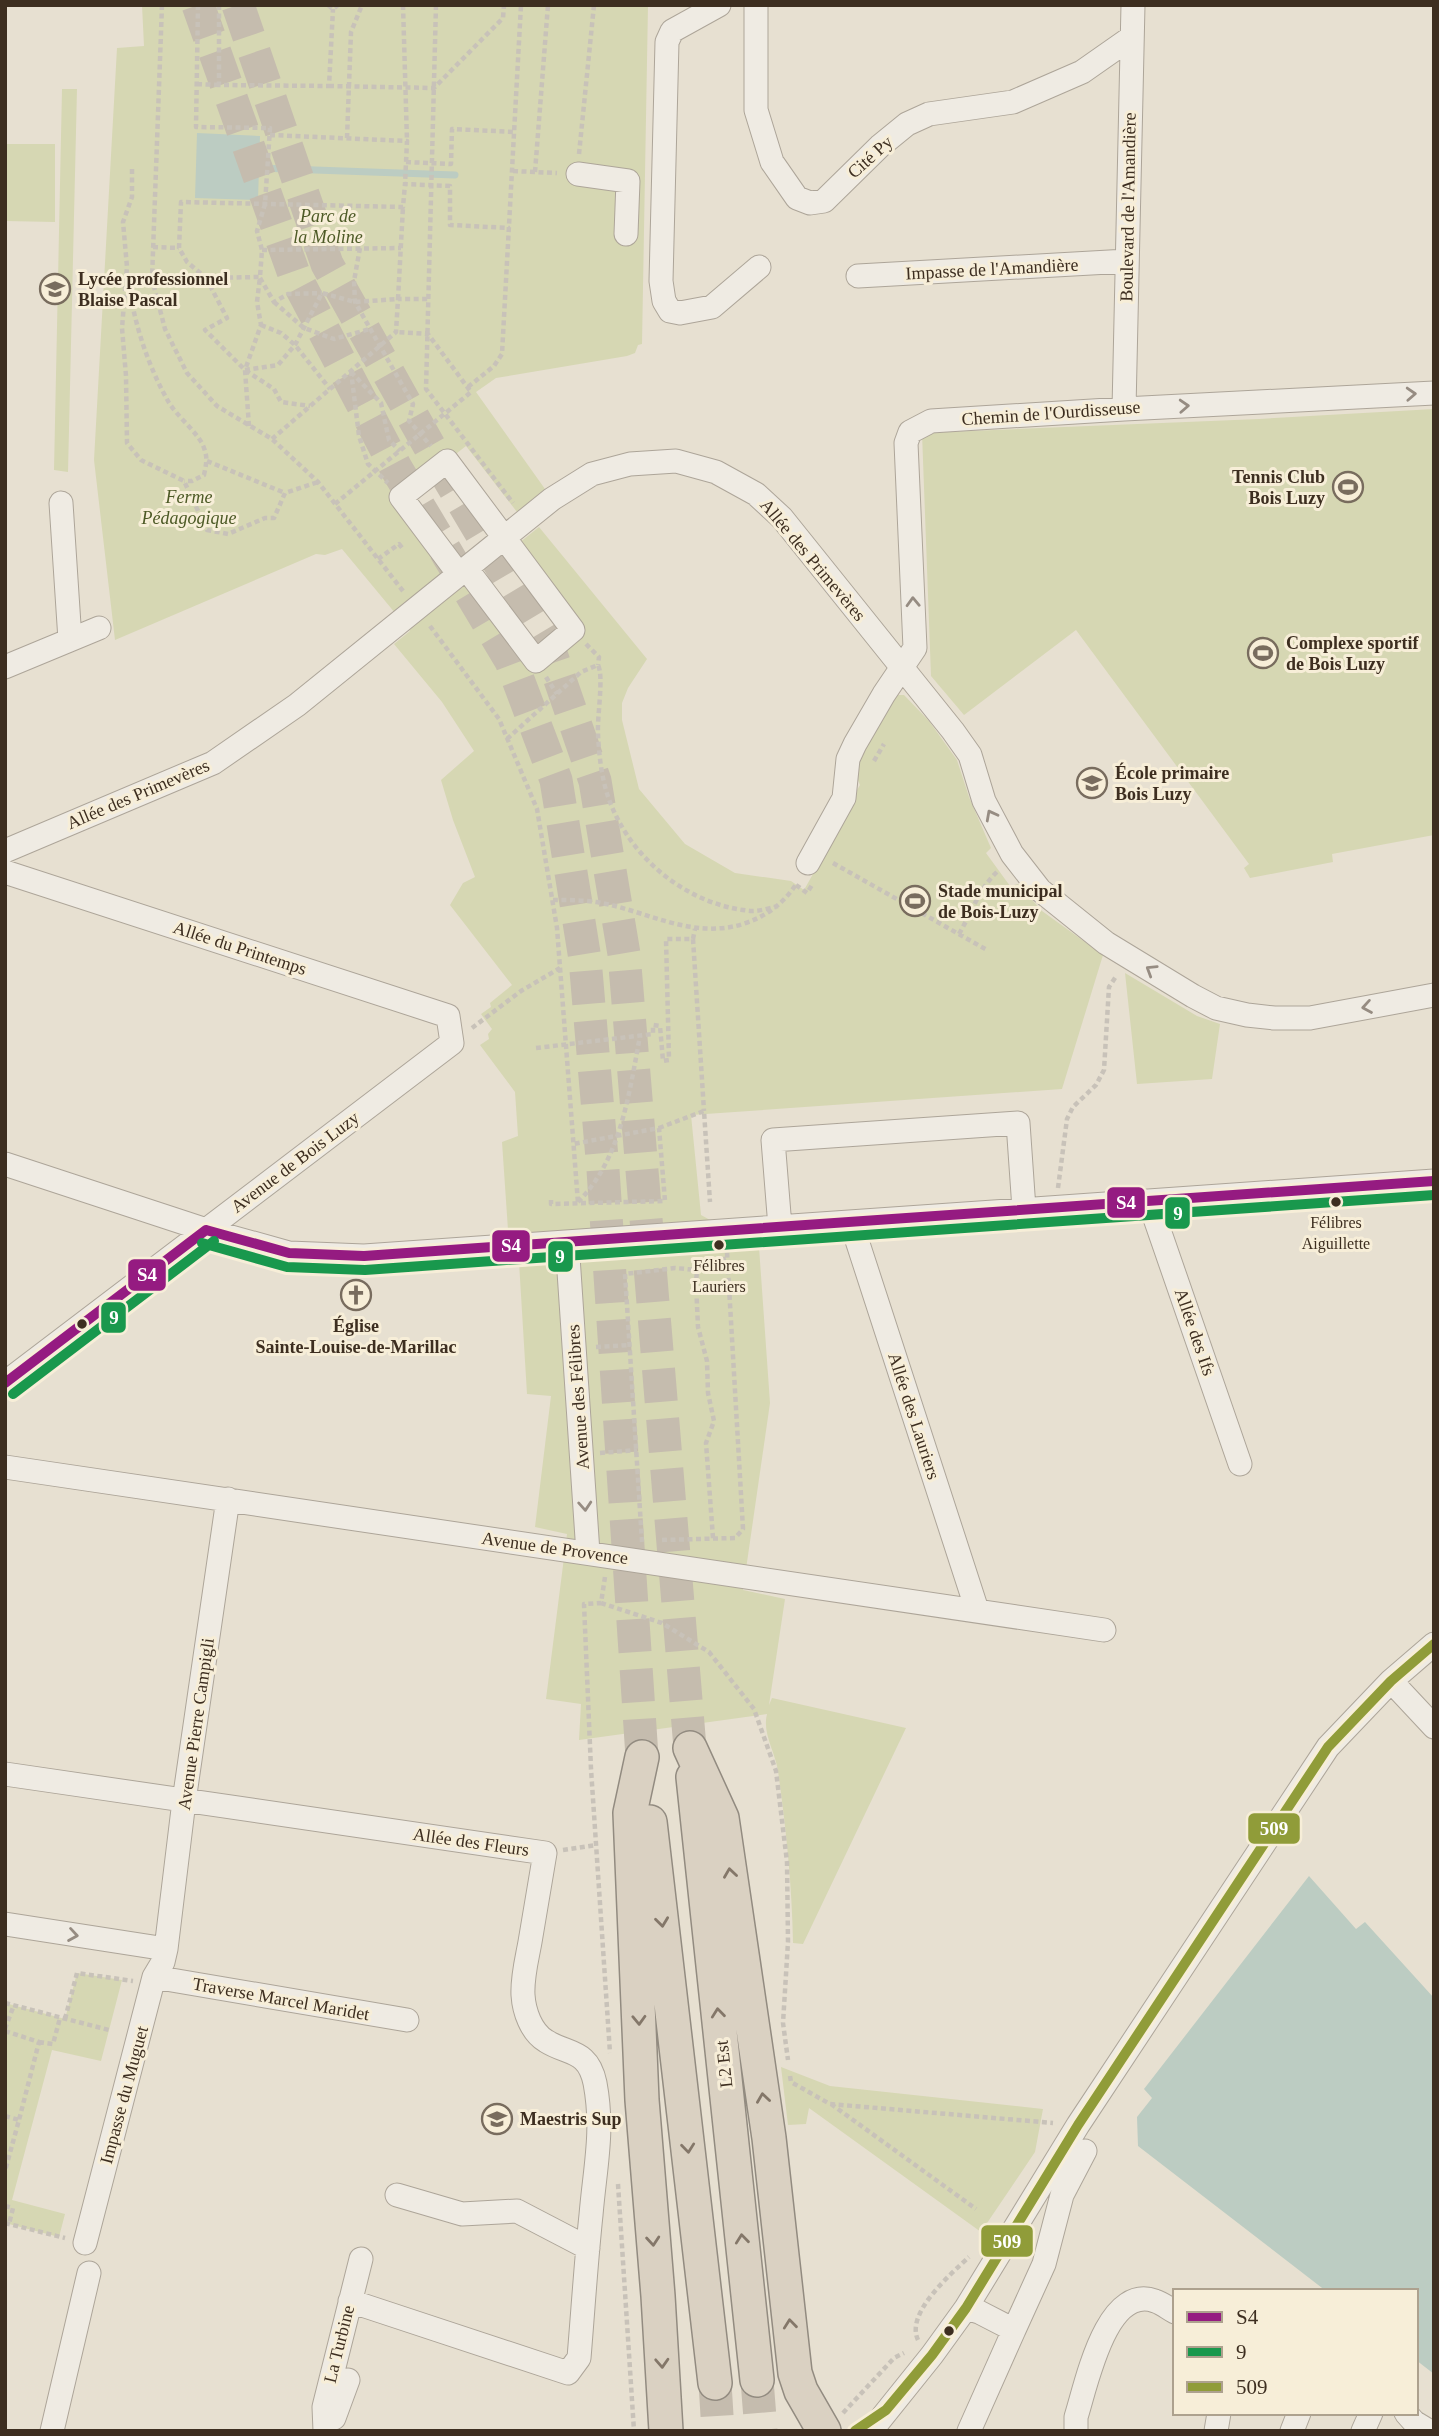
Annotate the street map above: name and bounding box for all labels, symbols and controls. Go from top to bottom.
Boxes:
street label: Boulevard de l'Amandière [1116,112,1140,302]
street label: Cité Py [843,132,897,182]
park label: Parc de la Moline [293,206,363,247]
street label: Impasse de l'Amandière [905,254,1079,284]
place label: Lycée professionnel Blaise Pascal [78,269,228,310]
school or university icon: Lycée professionnel Blaise Pascal [38,272,72,306]
one-way arrow [1406,387,1417,402]
street label: Chemin de l'Ourdisseuse [961,397,1141,429]
one-way arrow [1179,398,1190,413]
place label: Tennis Club Bois Luzy [1232,467,1325,508]
sports icon: Tennis Club Bois Luzy [1331,470,1365,504]
park label: Ferme Pédagogique [141,487,236,528]
street label: Allée des Primevères [756,495,870,625]
one-way arrow [906,596,921,607]
place label: Complexe sportif de Bois Luzy [1286,633,1419,674]
sports icon: Complexe sportif de Bois Luzy [1246,636,1280,670]
street label: Allée des Primevères [64,755,212,833]
place label: École primaire Bois Luzy [1115,762,1229,804]
school or university icon: École primaire Bois Luzy [1075,766,1109,800]
one-way arrow [986,810,1000,822]
place label: Stade municipal de Bois-Luzy [938,881,1063,922]
sports icon: Stade municipal de Bois-Luzy [898,884,932,918]
street label: Allée du Printemps [171,917,309,979]
one-way arrow [1146,966,1159,979]
one-way arrow [1361,999,1373,1014]
street label: Avenue de Bois Luzy [227,1107,363,1217]
line badge: S4 [1106,1186,1146,1219]
text: S4 [1116,1192,1137,1213]
marker: Félibres Aiguillette [1329,1195,1343,1209]
line badge: 9 [1164,1196,1191,1230]
text: 9 [1173,1203,1183,1224]
place label: Félibres Aiguillette [1302,1214,1370,1253]
line badge: S4 [491,1229,531,1263]
text: S4 [501,1235,522,1256]
marker: Félibres Lauriers [712,1238,726,1252]
line badge: 9 [547,1240,574,1273]
text: 9 [555,1246,565,1267]
place label: Félibres Lauriers [692,1257,746,1295]
line badge: S4 [127,1258,167,1292]
text: S4 [137,1264,158,1285]
church icon: Église Sainte-Louise-de-Marillac [339,1278,373,1312]
street label: Allée des Ifs [1171,1286,1219,1378]
line badge: 9 [100,1301,127,1334]
text: 9 [109,1307,119,1328]
place label: Église Sainte-Louise-de-Marillac [256,1315,456,1357]
unlabelled marker [75,1317,89,1331]
street label: Avenue des Félibres [563,1324,593,1470]
street label: Allée des Lauriers [884,1350,944,1482]
one-way arrow [577,1500,592,1511]
street label: Avenue de Provence [481,1528,629,1568]
street label: Avenue Pierre Campigli [174,1637,218,1811]
line badge: 509 [1247,1812,1301,1845]
text: 509 [1260,1818,1288,1839]
street label: Allée des Fleurs [412,1824,530,1860]
one-way arrow [723,1867,738,1879]
one-way arrow [655,1917,670,1928]
one-way arrow [67,1927,79,1942]
street label: Traverse Marcel Maridet [191,1974,371,2024]
one-way arrow [711,2007,726,2019]
one-way arrow [631,2015,646,2026]
street label: Impasse du Muguet [96,2024,152,2166]
street label: L2 Est [712,2039,736,2089]
one-way arrow [756,2092,771,2104]
school or university icon: Maestris Sup [480,2102,514,2136]
place label: Maestris Sup [520,2109,622,2129]
one-way arrow [680,2143,695,2154]
line badge: 509 [980,2224,1034,2258]
text: 509 [993,2231,1021,2252]
one-way arrow [735,2234,750,2245]
one-way arrow [645,2236,660,2247]
legend [1173,2289,1418,2415]
street label: La Turbine [320,2303,358,2385]
text: S4 [1236,2305,1259,2329]
one-way arrow [782,2318,797,2330]
unlabelled marker [942,2324,956,2338]
text: 9 [1236,2340,1247,2364]
one-way arrow [654,2358,669,2369]
text: 509 [1236,2375,1268,2399]

